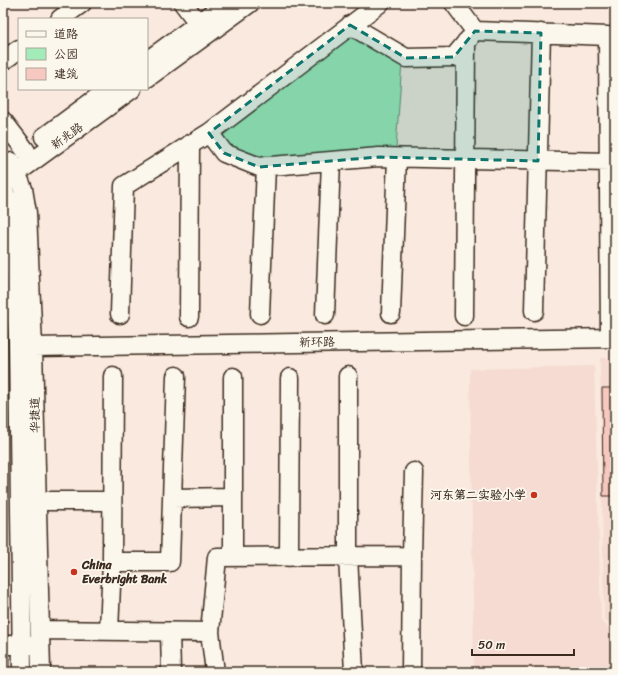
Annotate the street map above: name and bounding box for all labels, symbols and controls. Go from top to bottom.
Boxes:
legend [18,18,148,90]
text: 道路 [54,23,78,45]
text: 公园 [54,43,78,65]
text: 建筑 [54,63,78,85]
street label: 新兆路 [46,117,88,155]
street label: 新环路 [299,331,335,353]
street label: 华捷道 [24,397,46,433]
place label: 河东第二实验小学 [430,484,526,506]
marker: 河东第二实验小学 [529,490,539,500]
place label: China Everbright Bank [81,554,168,590]
marker: China Everbright Bank [69,567,79,577]
scale bar [472,631,574,657]
text: 50 m [478,634,505,656]

